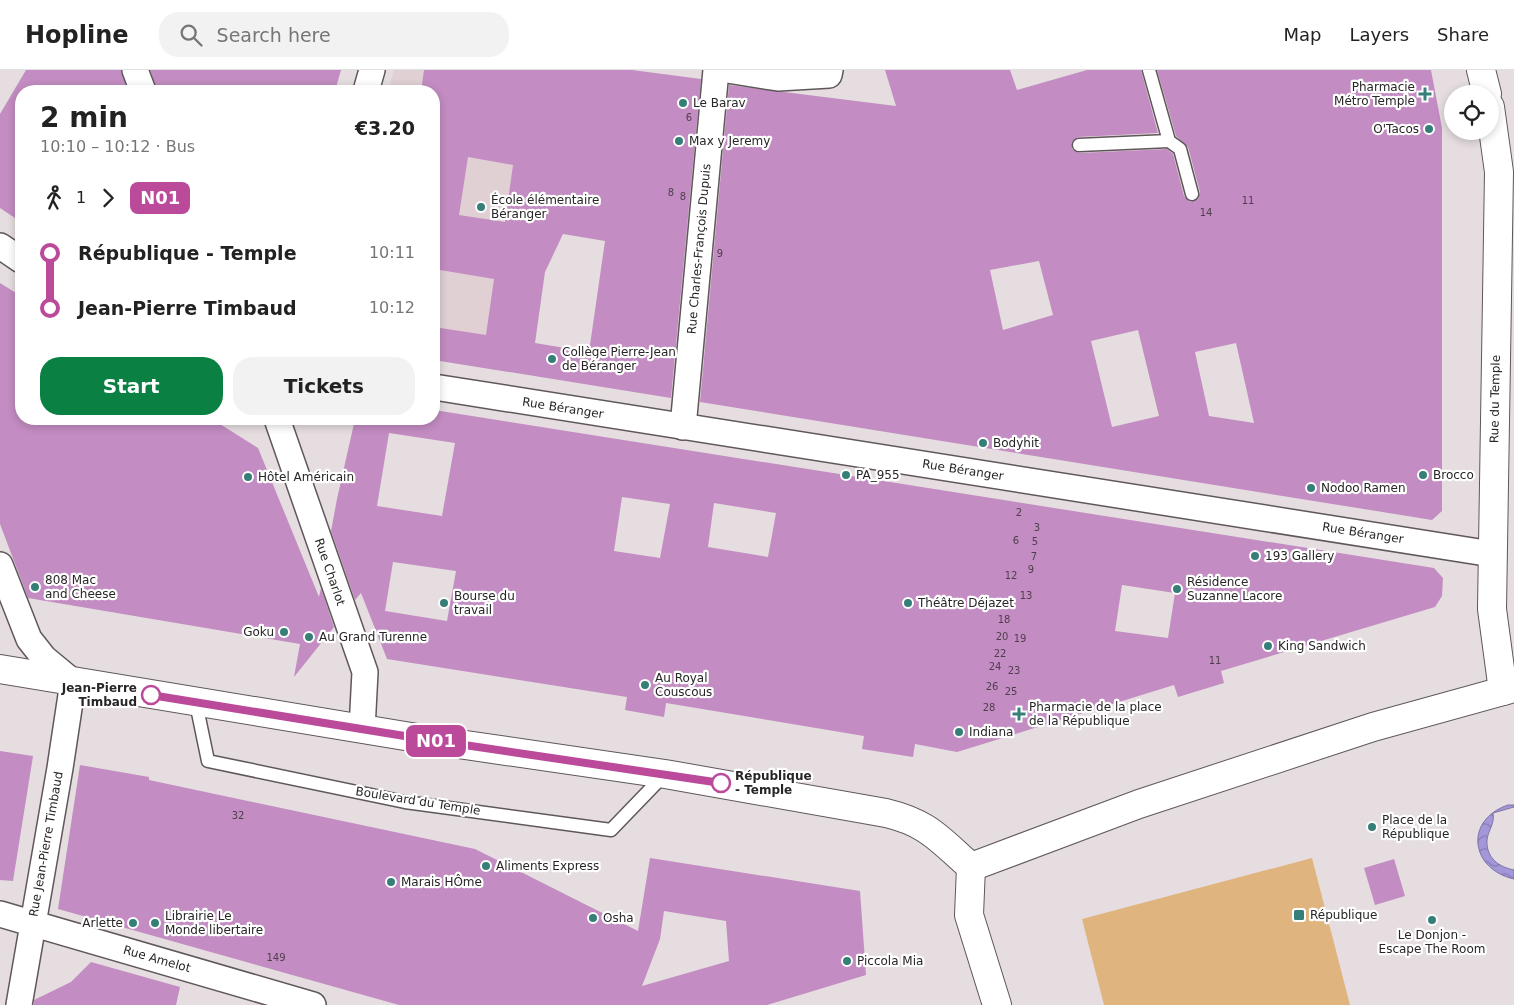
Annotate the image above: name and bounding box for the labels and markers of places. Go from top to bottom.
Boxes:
place label: Pharmacie Métro Temple [1334,80,1415,108]
marker: Pharmacie Métro Temple [1419,88,1431,100]
place label: Le Barav [693,96,746,110]
marker: Le Barav [677,97,689,109]
place label: O'Tacos [1373,122,1419,136]
marker: O'Tacos [1423,123,1435,135]
place label: Max y Jeremy [689,134,770,148]
marker: Max y Jeremy [673,135,685,147]
place label: École élémentaire Béranger [491,192,599,221]
marker: École élémentaire Béranger [475,201,487,213]
place label: Collège Pierre-Jean de Béranger [562,345,676,373]
marker: Collège Pierre-Jean de Béranger [546,353,558,365]
place label: Bodyhit [993,436,1039,450]
marker: Bodyhit [977,437,989,449]
place label: PA_955 [856,468,900,482]
place label: Brocco [1433,468,1474,482]
marker: PA_955 [840,469,852,481]
marker: Brocco [1417,469,1429,481]
place label: Hôtel Américain [258,470,354,484]
marker: Hôtel Américain [242,471,254,483]
place label: Nodoo Ramen [1321,481,1406,495]
marker: Nodoo Ramen [1305,482,1317,494]
place label: 193 Gallery [1265,549,1334,563]
marker: 193 Gallery [1249,550,1261,562]
place label: 808 Mac and Cheese [45,573,116,601]
place label: Résidence Suzanne Lacore [1187,575,1282,603]
marker: 808 Mac and Cheese [29,581,41,593]
marker: Résidence Suzanne Lacore [1171,583,1183,595]
place label: Bourse du travail [454,589,515,617]
place label: Théâtre Déjazet [917,596,1014,610]
marker: Bourse du travail [438,597,450,609]
marker: Théâtre Déjazet [902,597,914,609]
place label: Goku [243,625,274,639]
marker: Goku [278,626,290,638]
place label: Au Grand Turenne [319,630,427,644]
marker: Au Grand Turenne [303,631,315,643]
place label: King Sandwich [1278,639,1366,653]
marker: King Sandwich [1262,640,1274,652]
place label: Au Royal Couscous [655,671,712,699]
marker: Au Royal Couscous [639,679,651,691]
place label: Jean-Pierre Timbaud [61,681,137,709]
marker: Jean-Pierre Timbaud [141,685,161,705]
place label: Pharmacie de la place de la République [1029,700,1162,728]
marker: Pharmacie de la place de la République [1013,708,1025,720]
place label: Indiana [969,725,1013,739]
marker: Indiana [953,726,965,738]
place label: République - Temple [735,769,812,797]
marker: République - Temple [711,773,731,793]
place label: Place de la République [1382,813,1449,841]
marker: Place de la République [1366,821,1378,833]
place label: Aliments Express [496,859,599,873]
marker: Aliments Express [480,860,492,872]
place label: Marais HÔme [401,874,482,889]
marker: Marais HÔme [385,876,397,888]
marker: République [1292,908,1306,922]
place label: République [1310,908,1377,922]
place label: Librairie Le Monde libertaire [165,909,263,937]
place label: Osha [603,911,634,925]
marker: Osha [587,912,599,924]
marker: Le Donjon - Escape The Room [1426,914,1438,926]
place label: Arlette [82,916,123,930]
marker: Arlette [127,917,139,929]
marker: Librairie Le Monde libertaire [149,917,161,929]
place label: Le Donjon - Escape The Room [1379,928,1485,956]
place label: Piccola Mia [857,954,923,968]
marker: Piccola Mia [841,955,853,967]

